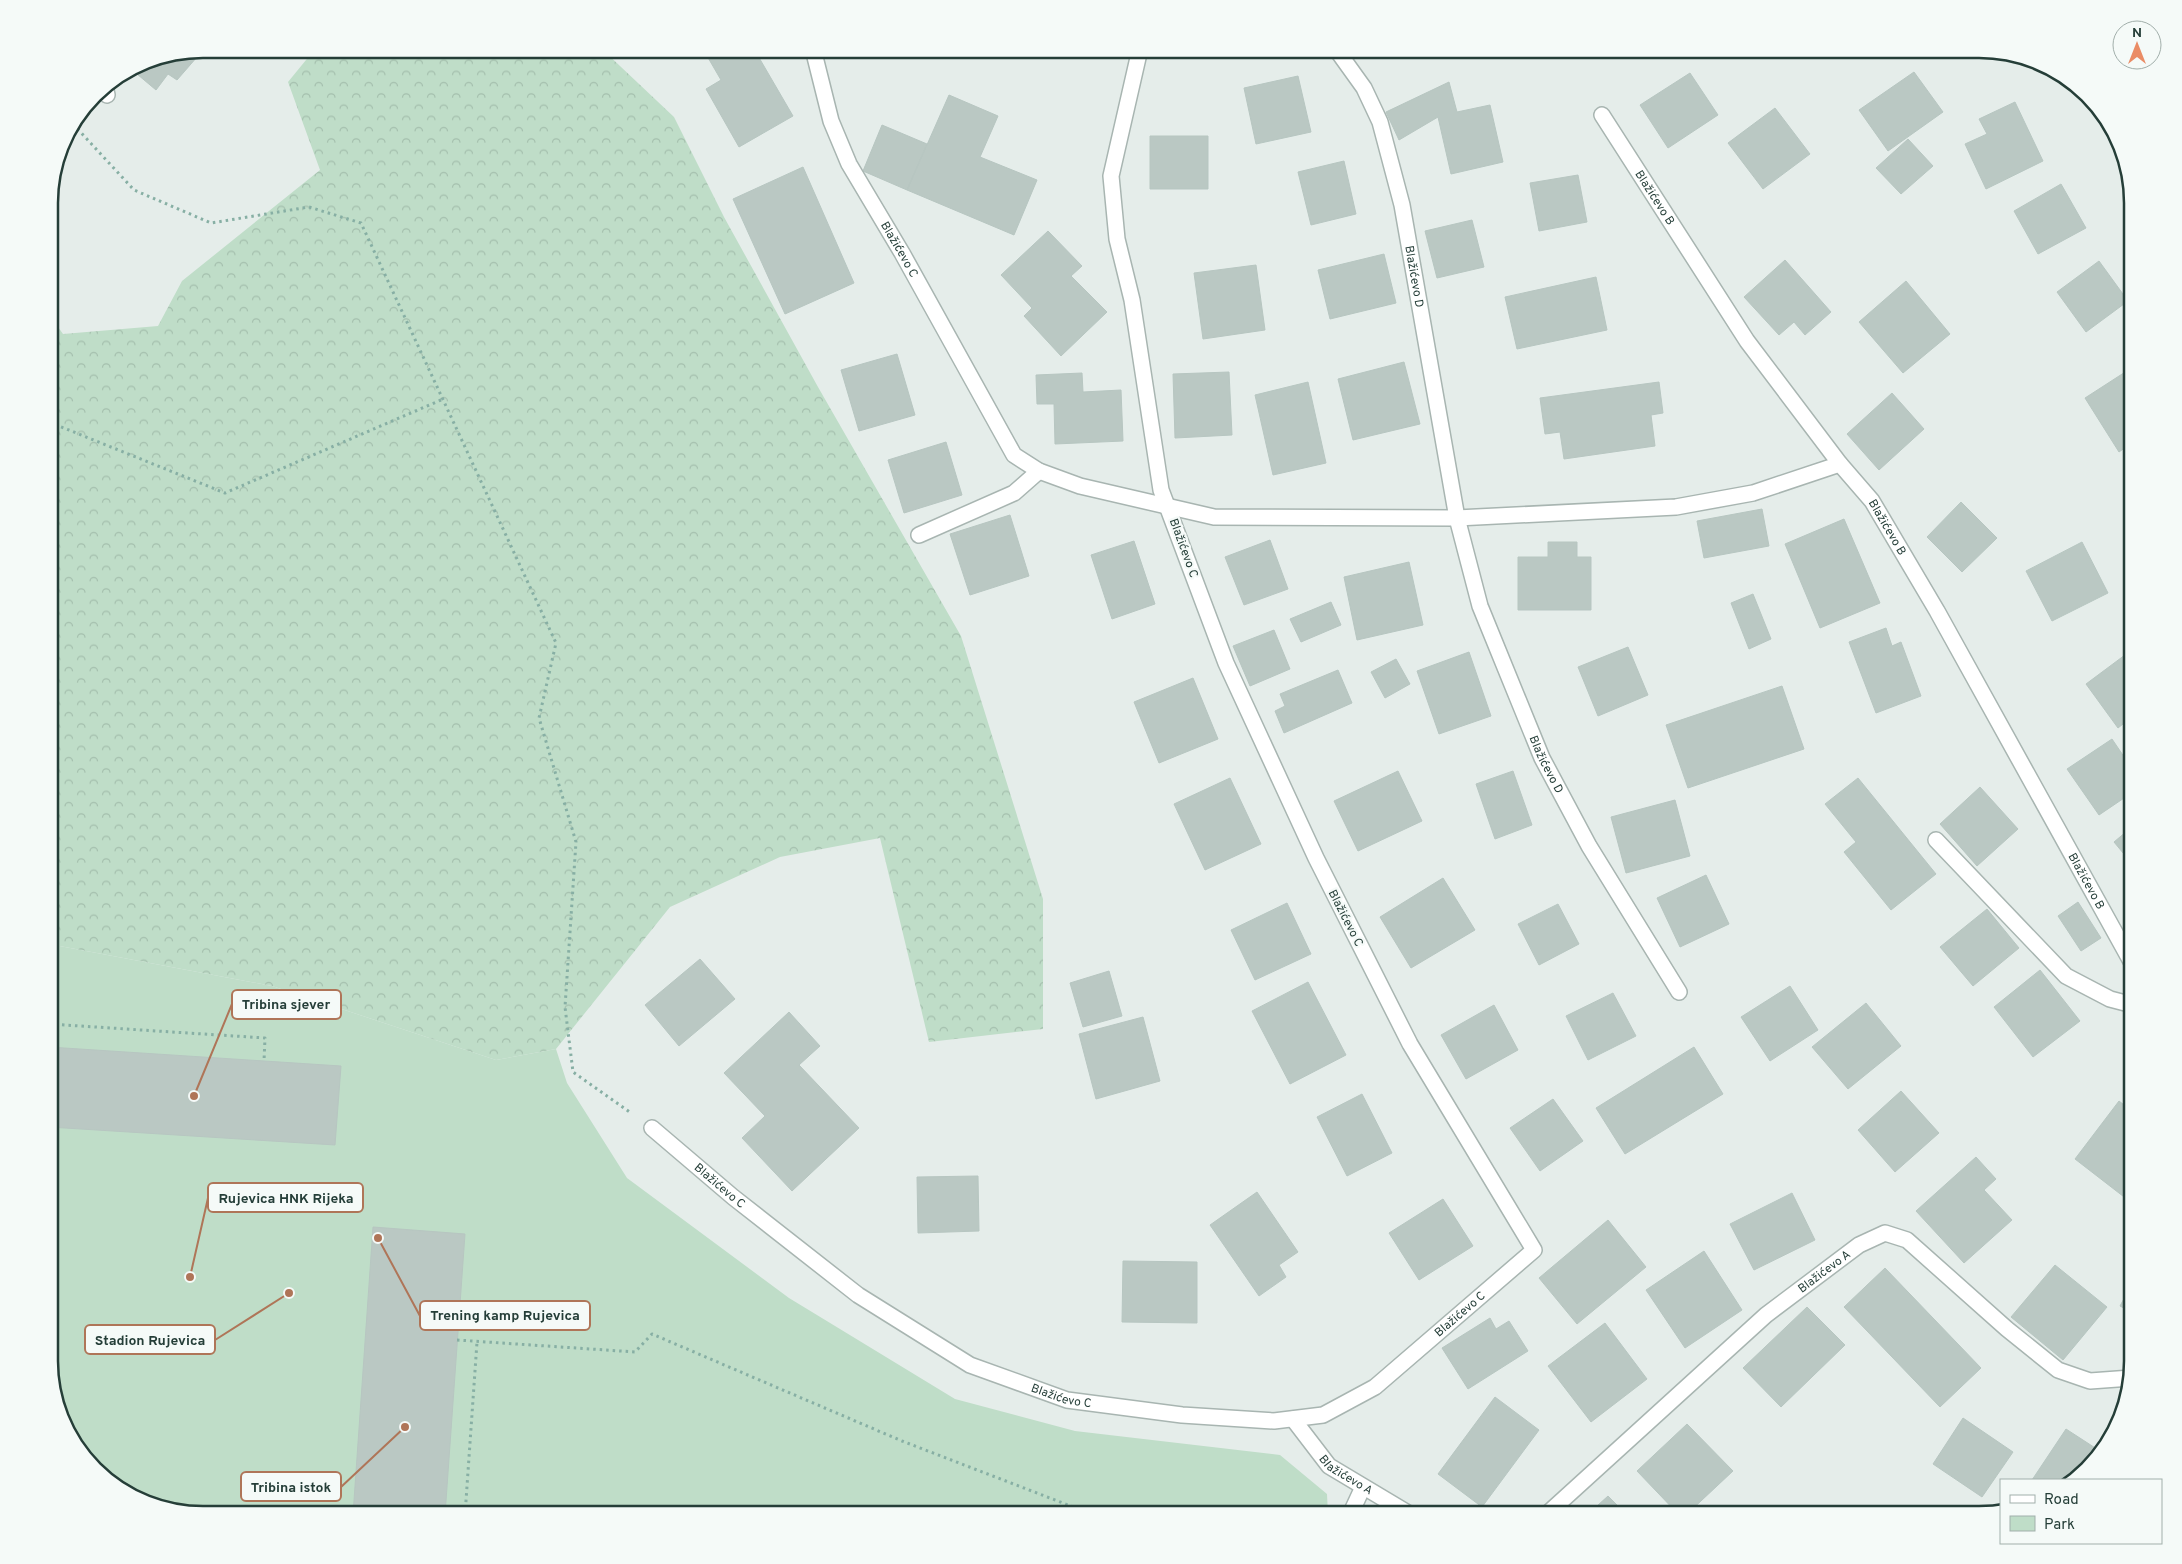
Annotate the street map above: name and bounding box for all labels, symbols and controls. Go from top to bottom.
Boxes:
north arrow [2112,20,2162,70]
text: N [2132,25,2142,42]
street label: Blažićevo B [1631,167,1678,229]
street label: Blažićevo C [876,219,921,281]
street label: Blažićevo D [1400,244,1427,309]
street label: Blažićevo B [1864,497,1909,559]
street label: Blažićevo C [1165,516,1201,580]
street label: Blažićevo D [1525,733,1567,797]
street label: Blažićevo B [2064,850,2108,913]
street label: Blažićevo C [1324,887,1366,950]
callout: Tribina sjever [232,990,341,1019]
text: Tribina sjever [242,997,330,1014]
street label: Blažićevo C [690,1160,748,1213]
callout: Rujevica HNK Rijeka [208,1183,363,1212]
text: Rujevica HNK Rijeka [218,1191,354,1208]
street label: Blažićevo A [1795,1247,1854,1297]
street label: Blažićevo C [1432,1288,1489,1341]
callout: Trening kamp Rujevica [420,1301,590,1330]
text: Trening kamp Rujevica [430,1308,580,1325]
callout: Stadion Rujevica [85,1325,215,1354]
text: Stadion Rujevica [95,1333,205,1350]
street label: Blažićevo C [1029,1381,1093,1412]
street label: Blažićevo A [1314,1452,1375,1499]
callout: Tribina istok [241,1472,341,1501]
legend [2000,1479,2162,1544]
text: Tribina istok [251,1480,332,1497]
text: Road [2044,1491,2079,1510]
text: Park [2044,1516,2075,1535]

